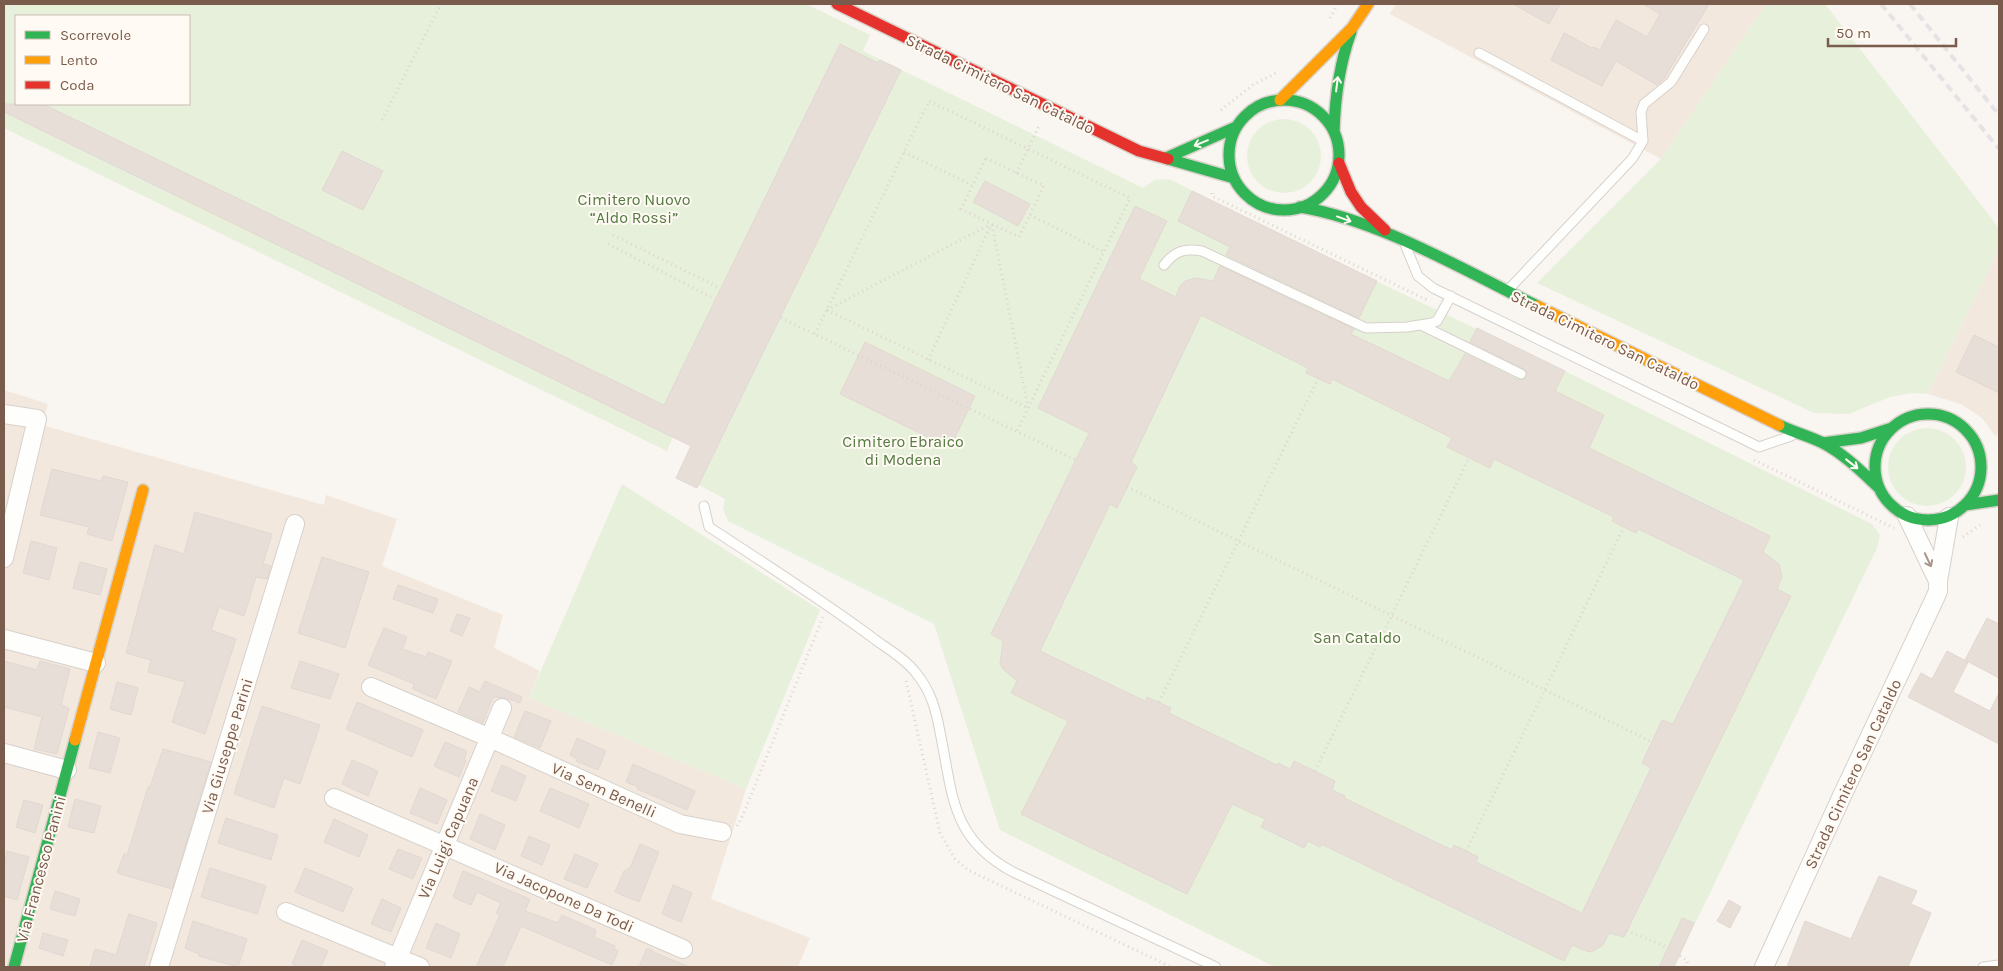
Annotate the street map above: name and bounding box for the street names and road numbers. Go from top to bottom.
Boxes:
street label: Strada Cimitero San Cataldo [903,30,1097,138]
street label: Strada Cimitero San Cataldo [1508,286,1702,394]
street label: Via Giuseppe Parini [197,676,257,816]
street label: Strada Cimitero San Cataldo [1801,676,1905,872]
street label: Via Sem Benelli [549,758,659,822]
street label: Via Luigi Capuana [414,774,482,902]
street label: Via Francesco Panini [12,794,70,944]
street label: Via Jacopone Da Todi [491,858,637,936]

